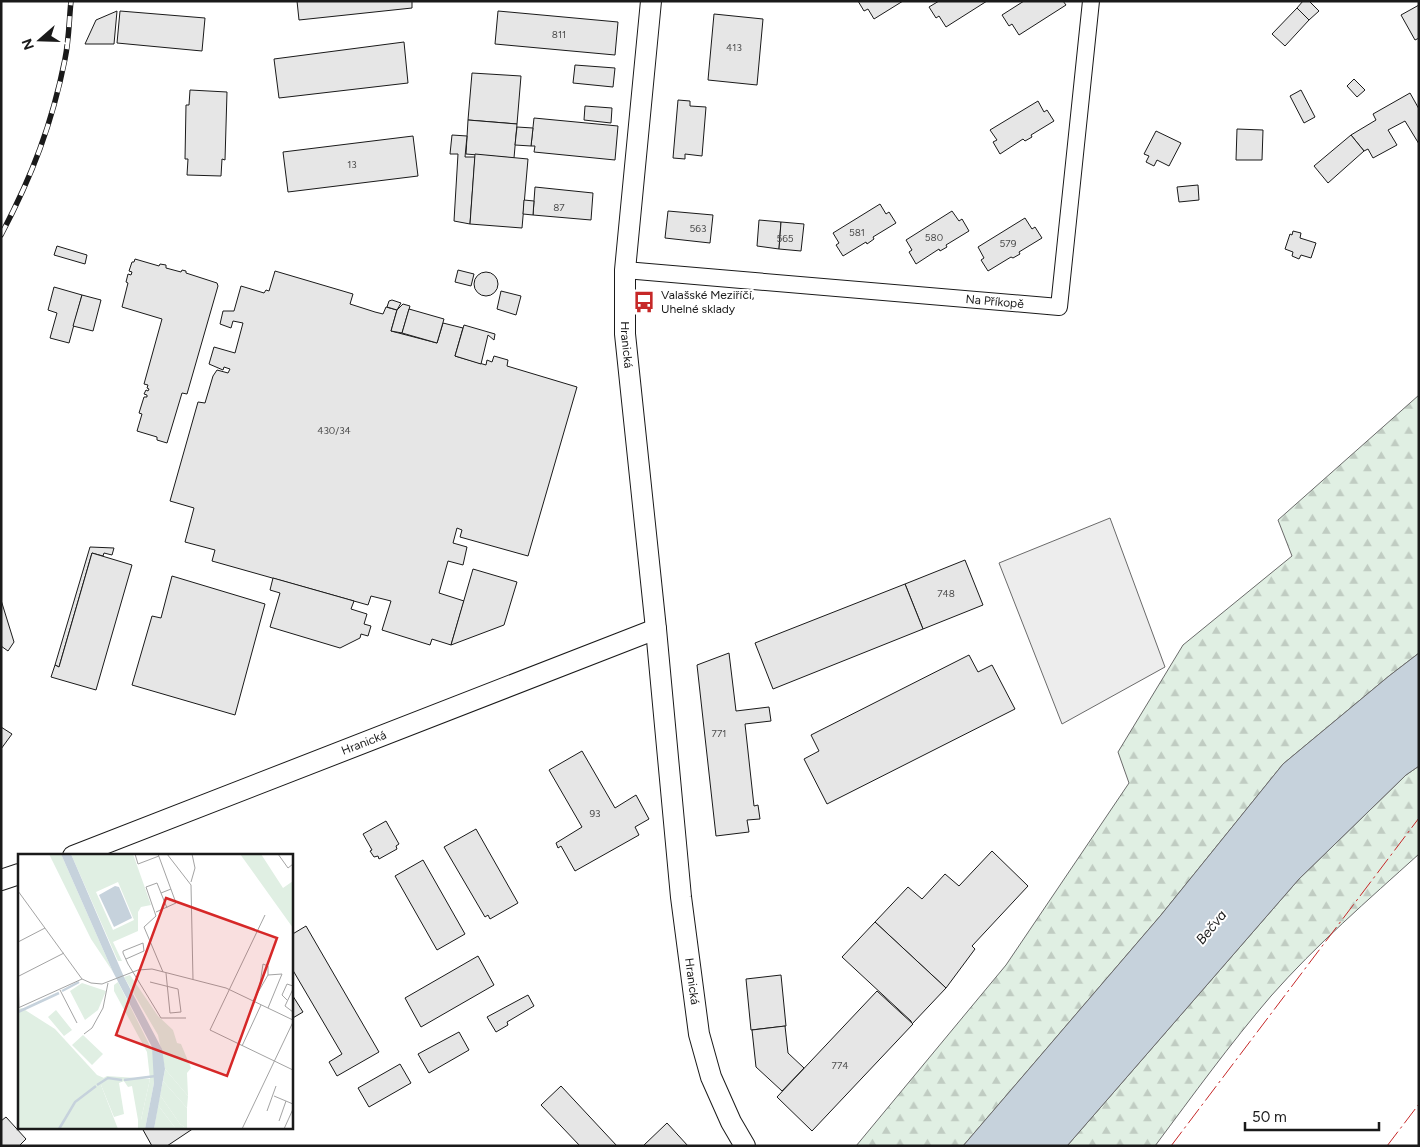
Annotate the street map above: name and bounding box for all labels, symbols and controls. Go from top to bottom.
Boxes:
north arrow [15,15,65,65]
house number: 811 [552,28,566,41]
text: N [18,36,38,52]
house number: 413 [726,41,742,54]
house number: 13 [347,158,357,171]
house number: 87 [553,201,565,214]
house number: 563 [690,222,706,235]
house number: 581 [849,226,865,239]
house number: 580 [925,231,943,244]
house number: 565 [776,232,794,245]
house number: 579 [1000,237,1017,250]
place label: Valašské Meziříčí, Uhelné sklady [661,288,755,316]
bus stop icon: Valašské Meziříčí, Uhelné sklady [631,289,657,315]
street label: Na Příkopě [965,292,1025,311]
street label: Hranická [618,321,636,369]
house number: 430/34 [317,424,351,437]
house number: 748 [937,587,955,600]
house number: 771 [712,727,726,740]
street label: Hranická [339,728,388,758]
house number: 93 [589,807,601,820]
inset map [18,854,292,1130]
water label: Bečva [1193,907,1230,948]
street label: Hranická [682,957,702,1005]
house number: 774 [832,1059,848,1072]
scale bar [1245,1100,1379,1132]
text: 50 m [1252,1108,1287,1126]

